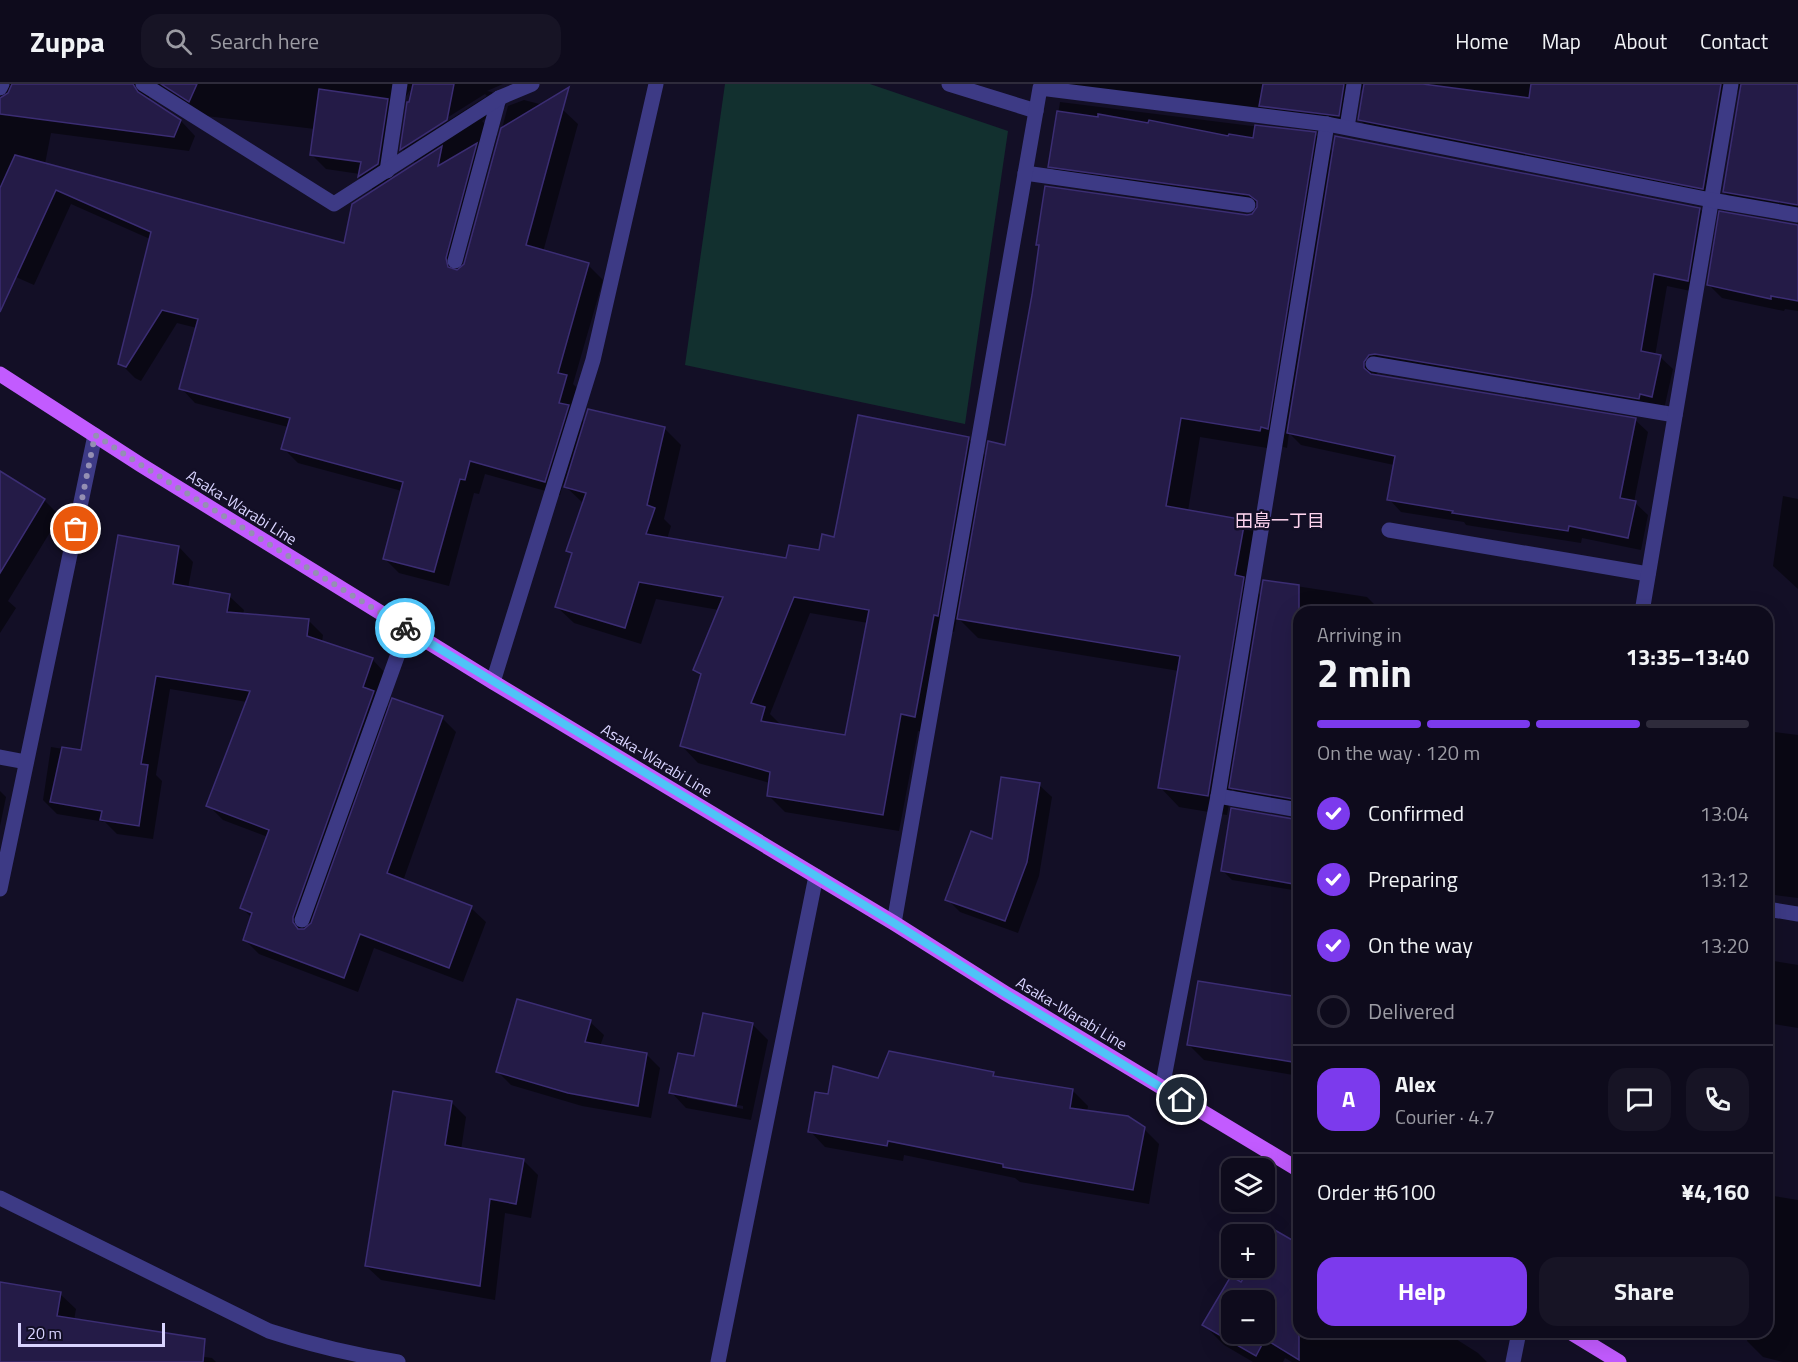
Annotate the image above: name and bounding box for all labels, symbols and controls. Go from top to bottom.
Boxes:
search box [141,14,561,68]
text: Zuppa [30,20,105,63]
text: Search here [210,24,319,58]
icon: search [162,25,195,58]
text: Home [1455,25,1509,57]
text: Map [1542,25,1581,57]
text: About [1614,25,1667,57]
text: Contact [1700,25,1768,57]
street label: Asaka-Warabi Line [182,463,302,551]
pin [50,503,101,554]
district label: 田島一丁目 [1235,507,1325,534]
icon: bag [59,512,92,545]
courier [375,598,435,658]
icon: bike [389,612,422,645]
text: Arriving in [1317,619,1402,650]
text: 13:35–13:40 [1626,640,1749,674]
text: 2 min [1317,643,1412,702]
street label: Asaka-Warabi Line [597,717,717,803]
text: On the way · 120 m [1317,737,1480,768]
text: Confirmed [1368,796,1464,830]
icon: check [1317,797,1350,830]
text: 13:04 [1700,798,1749,829]
text: Preparing [1368,862,1458,896]
icon: check [1317,863,1350,896]
text: 13:12 [1700,864,1749,895]
text: On the way [1368,928,1473,962]
icon: check [1317,929,1350,962]
text: 13:20 [1700,930,1749,961]
street label: Asaka-Warabi Line [1012,970,1132,1056]
text: Delivered [1368,994,1455,1028]
text: Alex [1395,1067,1436,1101]
button: chat [1608,1068,1671,1131]
button: phone [1686,1068,1749,1131]
pin [1156,1074,1207,1125]
text: A [1342,1082,1355,1116]
icon: home [1165,1083,1198,1116]
text: Courier · 4.7 [1395,1101,1495,1132]
map controls [1221,1158,1275,1344]
button: layers [1221,1158,1275,1212]
text: Order #6100 [1317,1175,1436,1209]
text: ¥4,160 [1682,1175,1749,1209]
button: + [1221,1224,1275,1278]
button: Help [1317,1257,1527,1326]
button: Share [1539,1257,1749,1326]
button: − [1221,1290,1275,1344]
scale bar [18,1320,165,1348]
text: 20 m [27,1321,62,1345]

